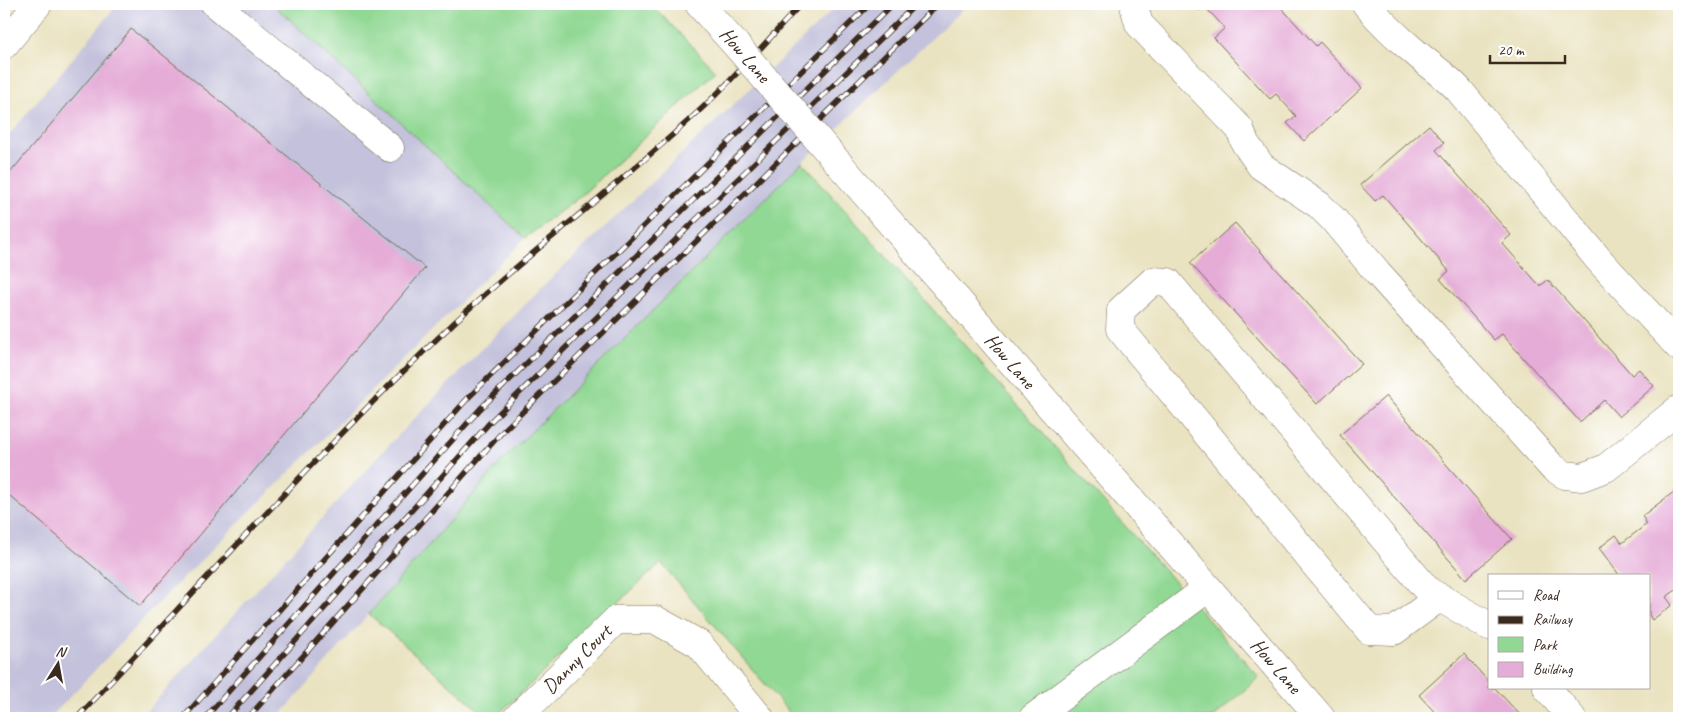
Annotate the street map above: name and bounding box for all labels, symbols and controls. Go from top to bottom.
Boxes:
street label: How Lane [714,22,777,89]
scale bar [1490,32,1566,64]
text: 20 m [1498,41,1525,60]
street label: How Lane [979,328,1042,395]
legend [1488,574,1650,690]
text: Road [1533,586,1560,605]
text: Railway [1533,610,1574,629]
street label: Danny Court [537,617,619,699]
street label: How Lane [1245,633,1308,700]
text: Park [1533,636,1558,655]
north arrow [32,640,82,690]
text: N [55,643,69,661]
text: Building [1533,660,1573,679]

